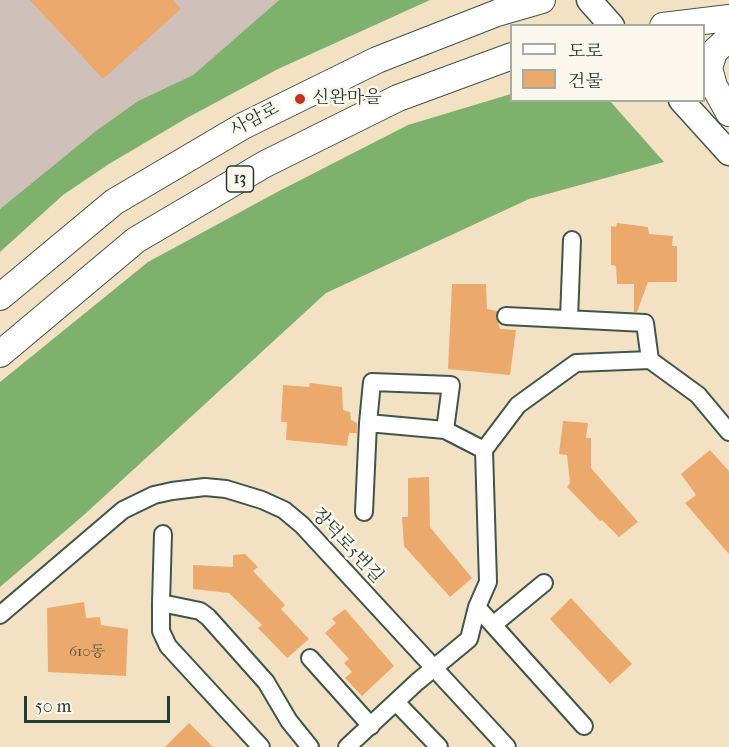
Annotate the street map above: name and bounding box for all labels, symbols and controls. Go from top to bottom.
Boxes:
legend [510,24,705,102]
text: 도로 [568,41,603,62]
text: 건물 [568,71,603,92]
place label: 신완마을 [312,88,382,110]
marker: 신완마을 [293,92,307,106]
street label: 사암로 [227,98,283,142]
road number: 13 [226,166,254,192]
street label: 장덕로5번길 [307,504,387,588]
house number: 610동 [69,643,105,661]
scale bar [27,684,172,722]
text: 50 m [35,696,71,717]

